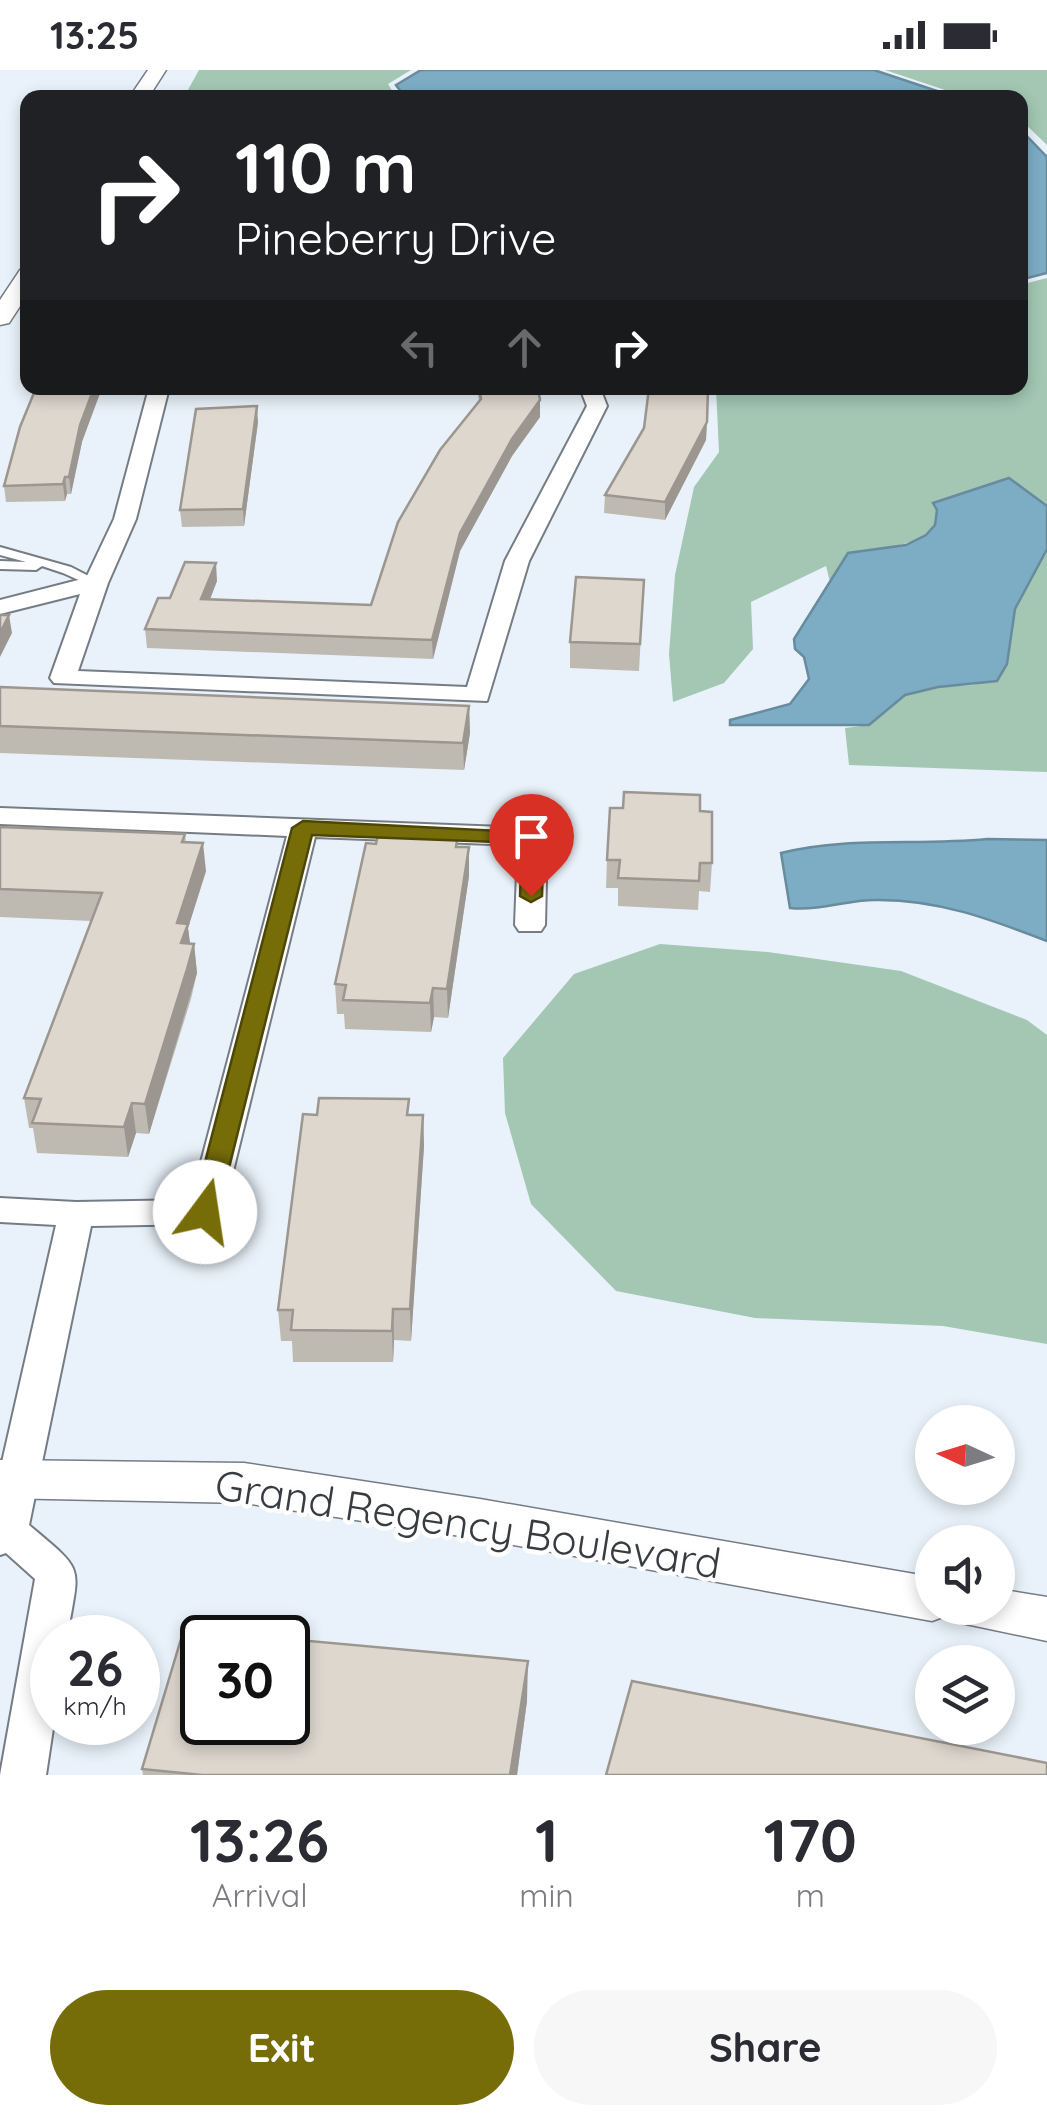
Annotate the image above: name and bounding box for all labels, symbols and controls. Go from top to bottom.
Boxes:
text: 13:25 [50,11,139,59]
text: 110 m [235,123,417,211]
icon: right [70,130,200,260]
text: Pineberry Drive [235,210,556,266]
icon: left [392,320,447,375]
icon: ahead [497,320,552,375]
icon: right [602,320,657,375]
pin [489,794,574,897]
icon: arrive [504,809,559,864]
position arrow [153,1160,257,1264]
north arrow [915,1405,1015,1505]
map controls [915,1405,1015,1745]
street label: Grand Regency Boulevard [212,1457,725,1590]
button: sound [915,1525,1015,1625]
speed limit sign: 30 [180,1615,310,1745]
text: 26 [67,1636,123,1699]
button: layers [915,1645,1015,1745]
text: km/h [63,1690,127,1721]
text: 13:26 [190,1802,329,1877]
text: 1 [535,1802,558,1877]
text: 170 [764,1802,857,1877]
text: Arrival [212,1875,308,1915]
text: min [519,1875,574,1915]
text: m [796,1875,825,1915]
button: Exit [50,1990,514,2105]
button: Share [534,1990,997,2105]

